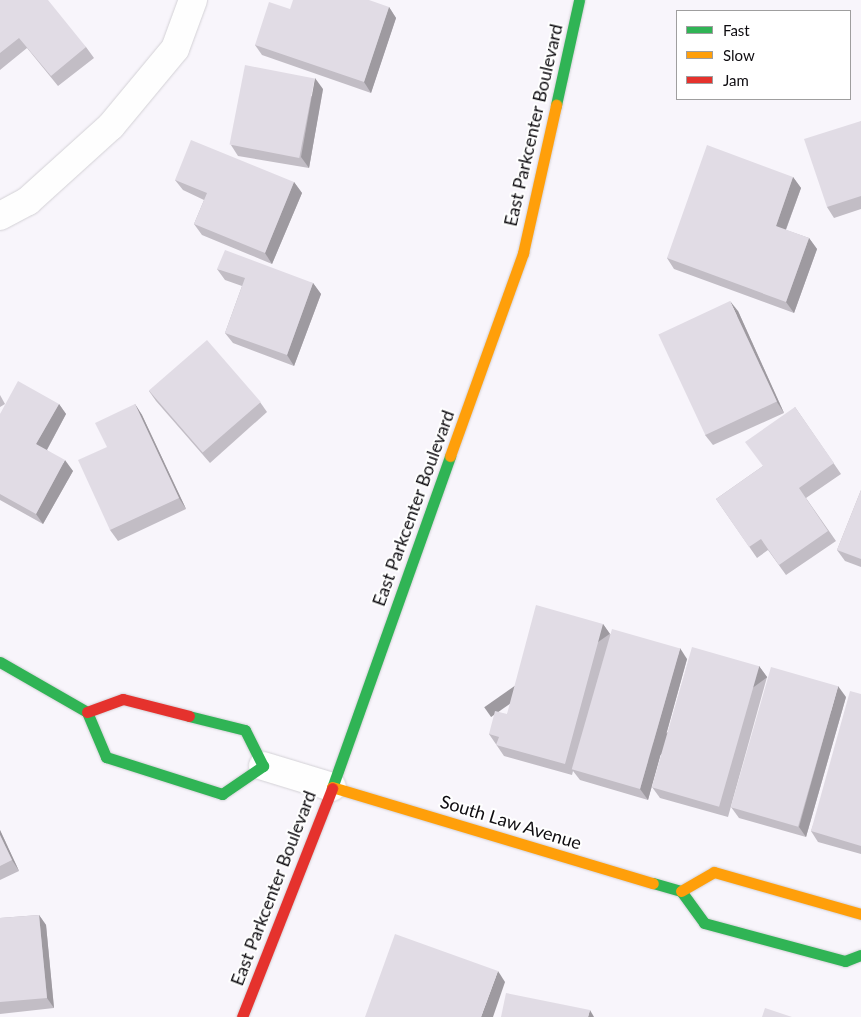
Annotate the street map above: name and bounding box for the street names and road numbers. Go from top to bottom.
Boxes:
street label: East Parkcenter Boulevard [499,22,567,228]
street label: East Parkcenter Boulevard [367,407,459,609]
street label: East Parkcenter Boulevard [226,787,320,989]
street label: South Law Avenue [437,790,585,854]

